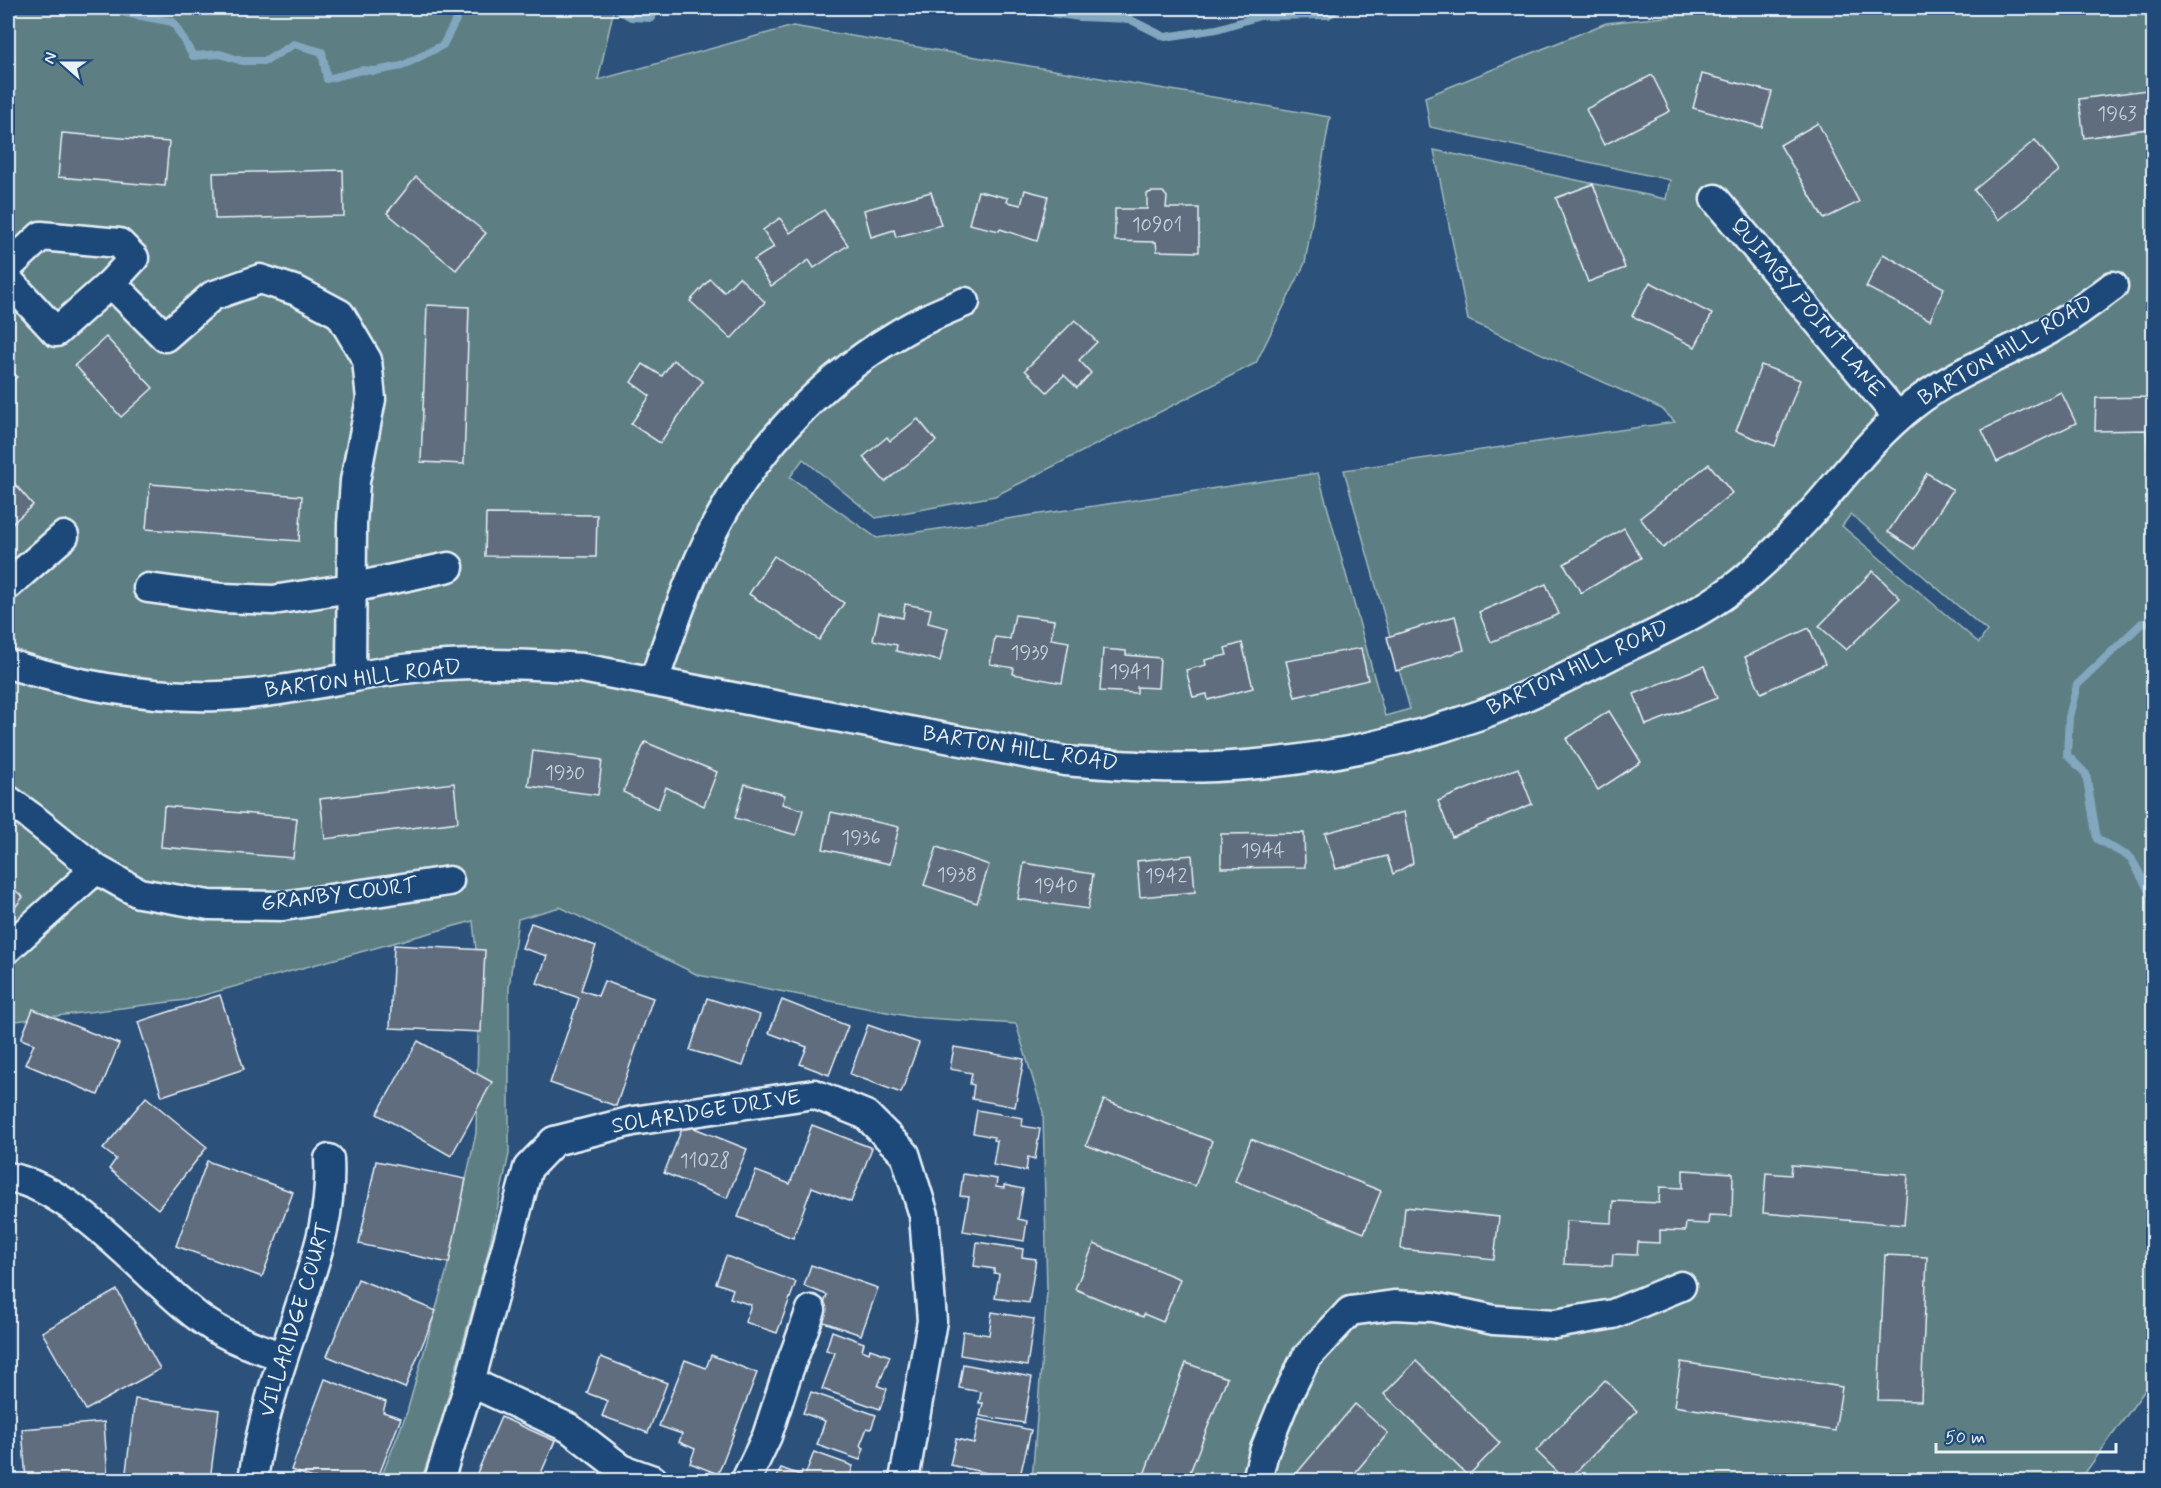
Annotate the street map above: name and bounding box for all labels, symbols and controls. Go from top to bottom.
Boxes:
north arrow [33,33,93,93]
text: N [39,49,62,67]
house number: 1963 [2097,101,2137,128]
house number: 10901 [1132,212,1182,239]
street label: QUIMBY POINT LANE [1724,212,1890,404]
street label: BARTON HILL ROAD [1913,289,2099,413]
street label: BARTON HILL ROAD [1482,614,1674,722]
house number: 1939 [1011,640,1050,667]
street label: BARTON HILL ROAD [263,653,463,705]
house number: 1941 [1109,659,1151,686]
street label: BARTON HILL ROAD [920,720,1120,778]
house number: 1930 [545,760,585,787]
house number: 1936 [841,825,881,852]
house number: 1944 [1241,838,1285,865]
house number: 1938 [937,862,977,889]
house number: 1942 [1145,863,1187,890]
street label: GRANBY COURT [259,871,420,918]
house number: 1940 [1034,873,1078,900]
street label: SOLARIDGE DRIVE [610,1083,803,1141]
house number: 11028 [680,1148,730,1175]
street label: VILLARIDGE COURT [253,1219,339,1421]
scale bar [1936,1416,2116,1454]
text: 50 m [1945,1426,1985,1450]

